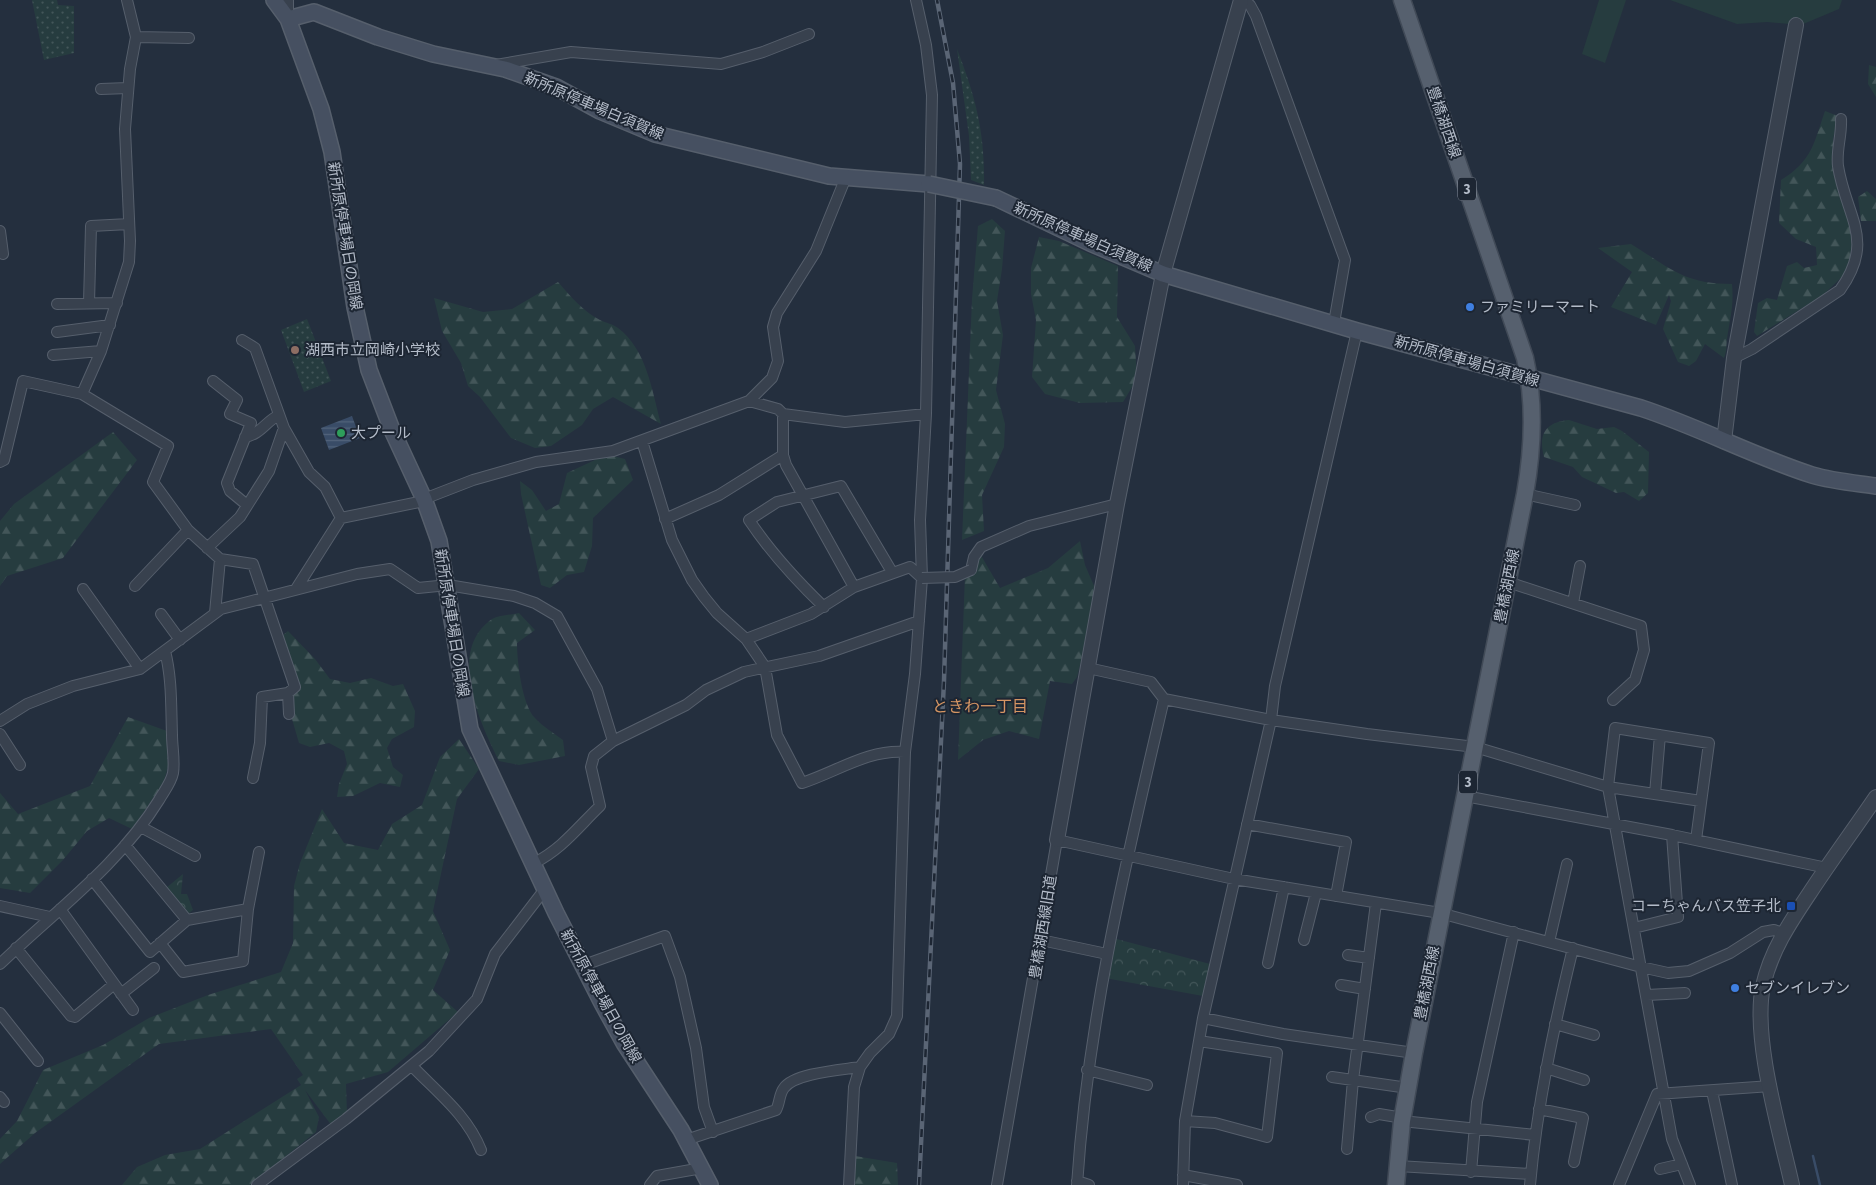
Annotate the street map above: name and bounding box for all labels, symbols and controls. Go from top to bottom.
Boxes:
street label: 新所原停車場白須賀線 [521,68,667,144]
street label: 豊橋湖西線 [1423,84,1465,160]
street label: 新所原停車場日の岡線 [324,161,366,311]
road number: 3 [1458,178,1476,200]
street label: 新所原停車場白須賀線 [1011,198,1155,276]
place label: ファミリーマート [1480,298,1600,316]
marker: ファミリーマート [1464,301,1476,313]
street label: 新所原停車場白須賀線 [1392,332,1542,390]
place label: 湖西市立岡崎小学校 [305,341,440,359]
marker: 湖西市立岡崎小学校 [289,344,301,356]
place label: 大プール [351,424,411,442]
marker: 大プール [335,427,347,439]
street label: 豊橋湖西線 [1491,547,1523,625]
street label: 新所原停車場日の岡線 [431,548,473,698]
district label: ときわ一丁目 [932,697,1028,716]
road number: 3 [1459,770,1477,794]
street label: 豊橋湖西線旧道 [1026,874,1060,980]
place label: コーちゃんバス笠子北 [1631,897,1781,915]
marker: コーちゃんバス笠子北 [1785,900,1797,912]
street label: 新所原停車場日の岡線 [557,926,645,1066]
street label: 豊橋湖西線 [1411,944,1443,1022]
place label: セブンイレブン [1745,979,1850,997]
marker: セブンイレブン [1729,982,1741,994]

